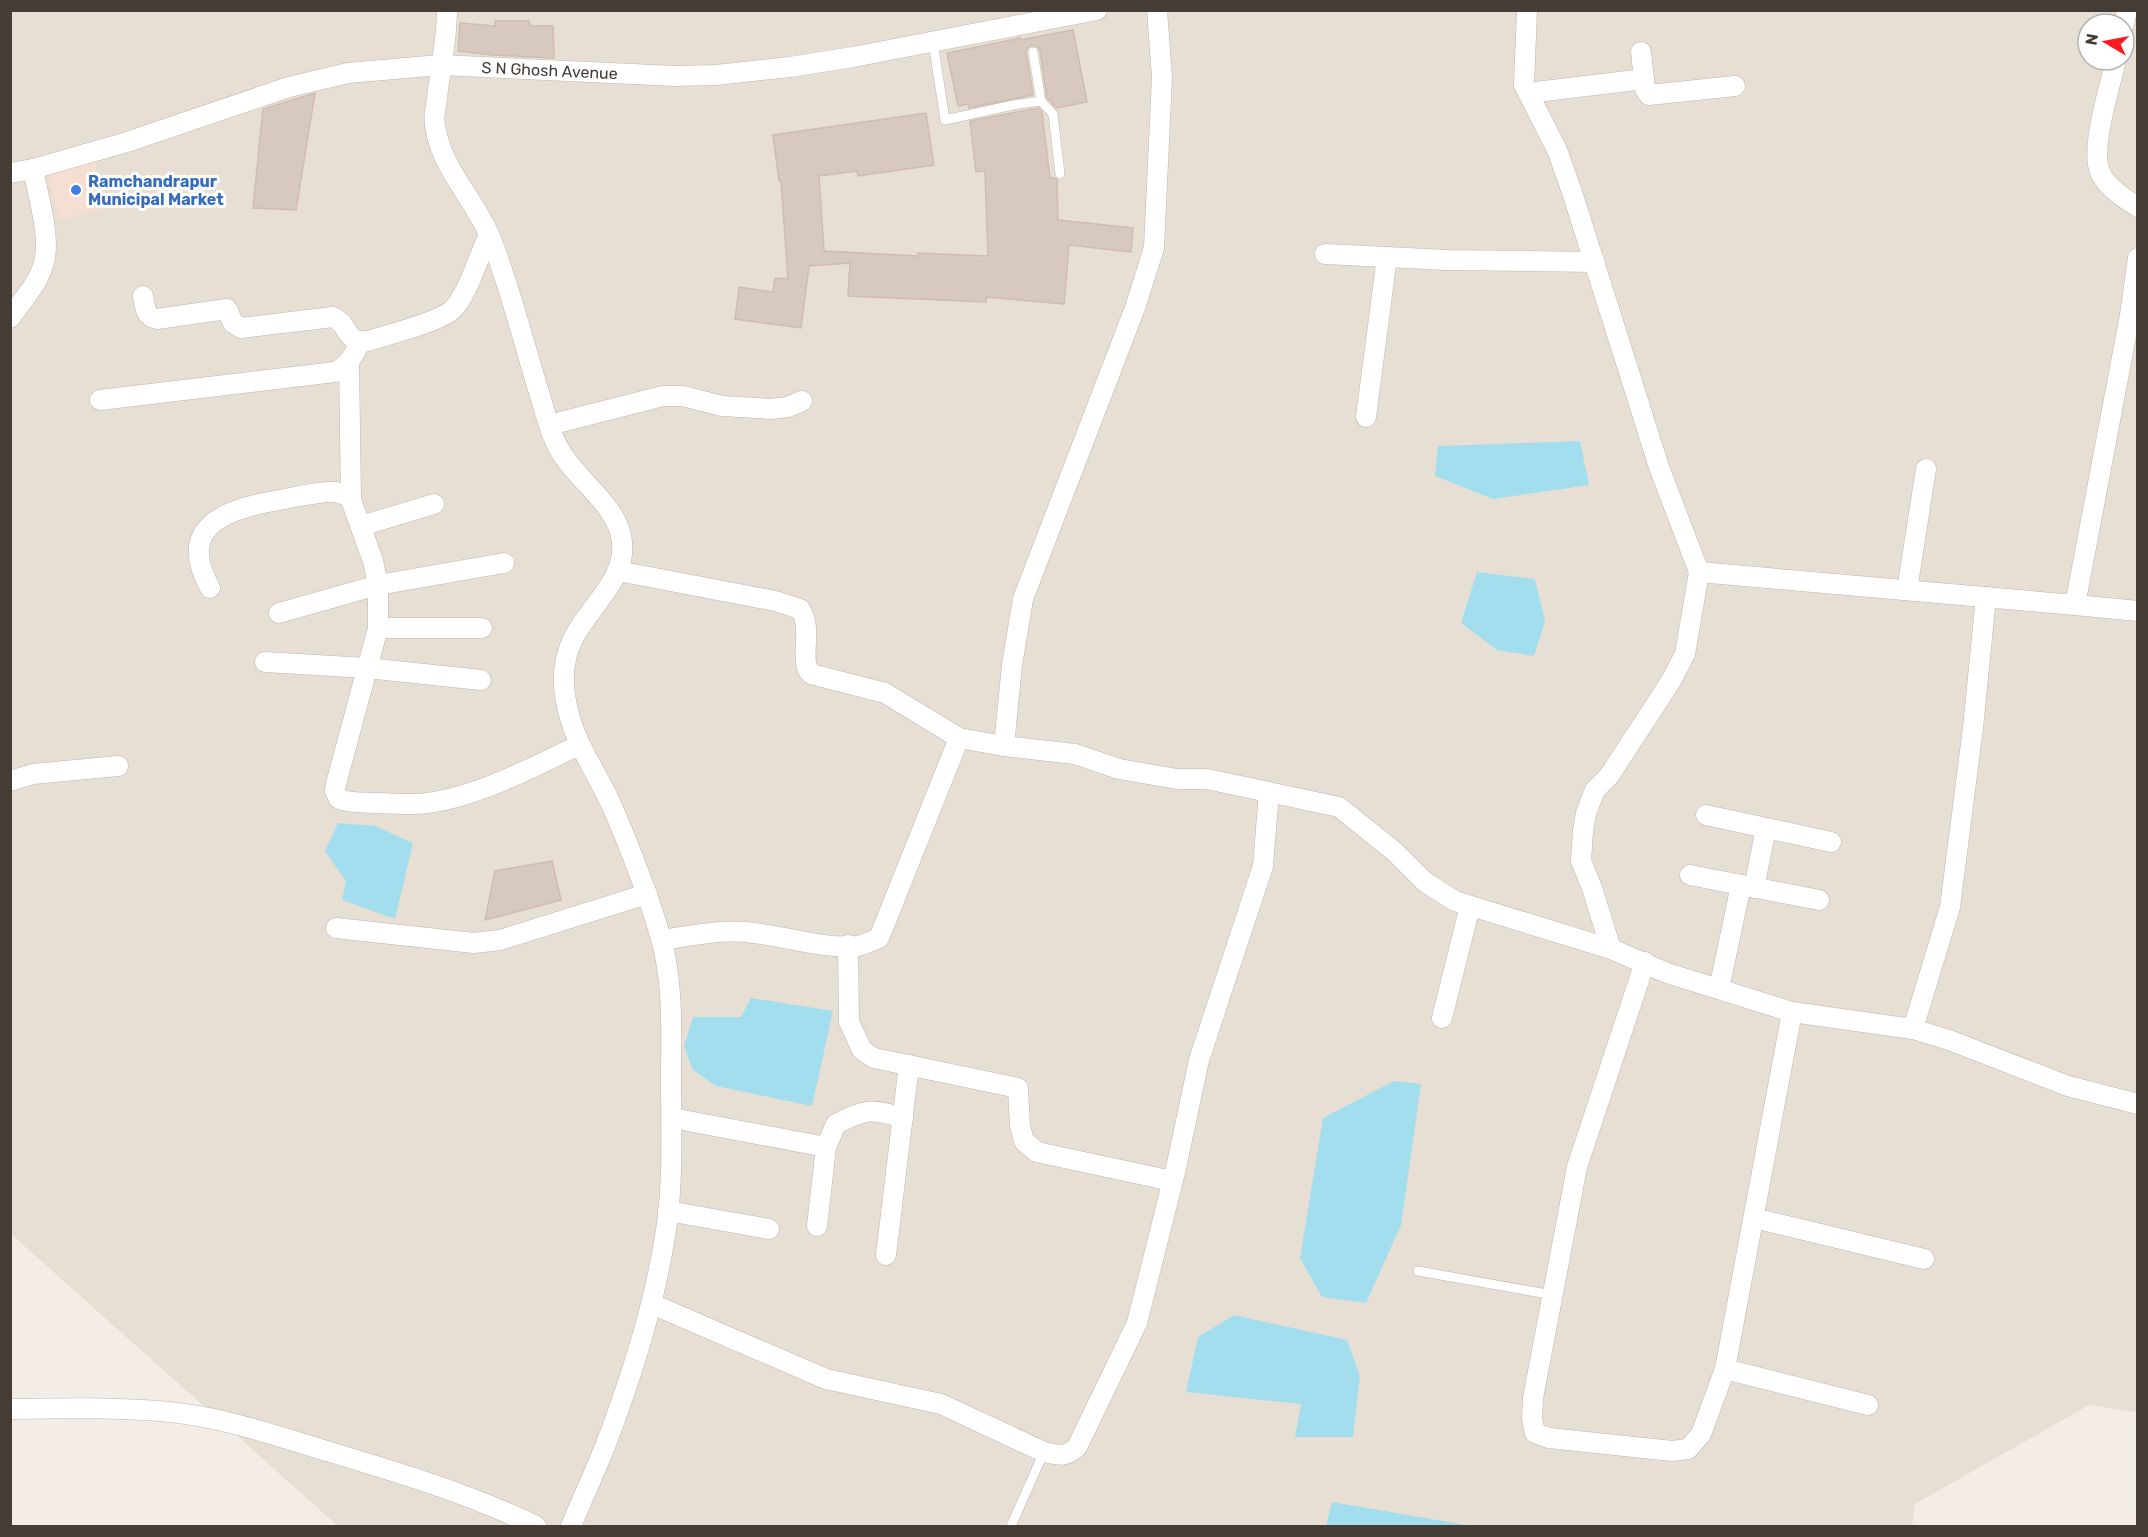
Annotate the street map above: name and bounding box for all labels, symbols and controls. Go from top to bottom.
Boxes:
north arrow [2076,12,2136,72]
text: N [2081,32,2102,47]
street label: S N Ghosh Avenue [481,57,618,83]
place label: Ramchandrapur Municipal Market [88,172,224,209]
marker: Ramchandrapur Municipal Market [69,183,83,197]

